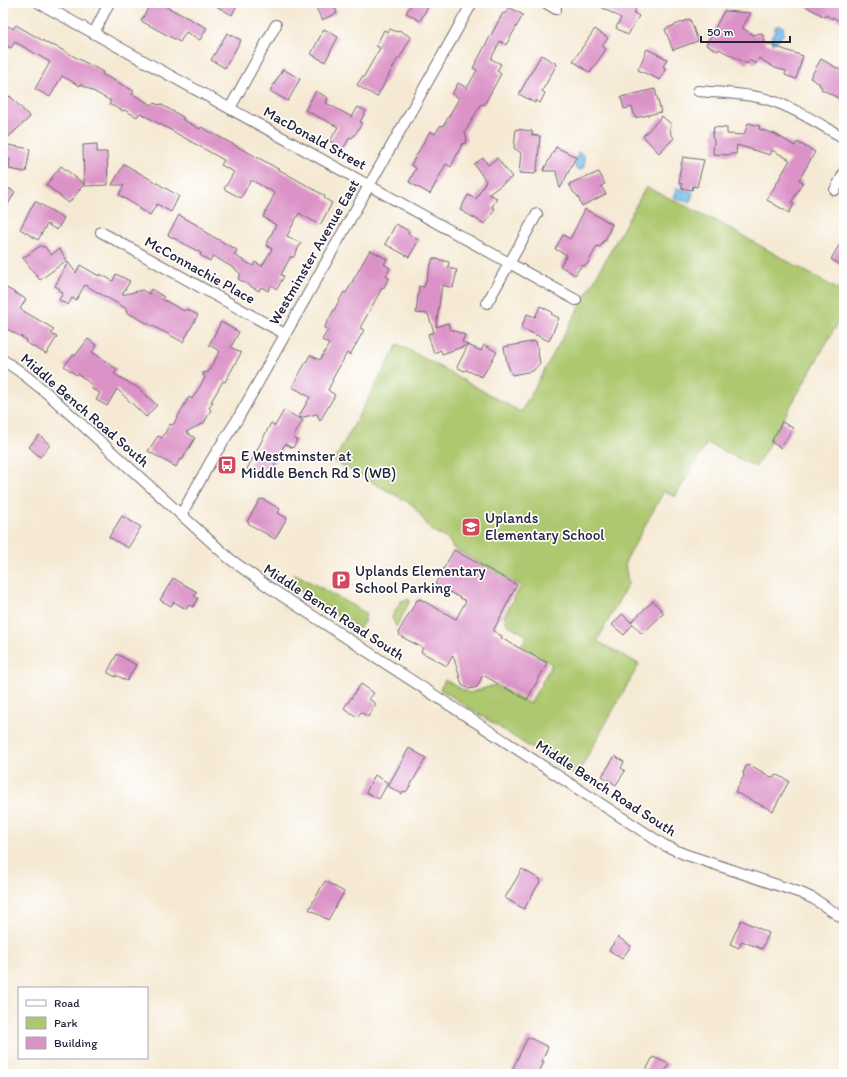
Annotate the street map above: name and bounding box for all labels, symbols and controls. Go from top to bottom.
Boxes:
scale bar [701,18,790,44]
text: 50 m [707,25,733,39]
street label: MacDonald Street [260,102,370,174]
street label: Westminster Avenue East [265,176,363,328]
street label: McConnachie Place [142,232,258,308]
street label: Middle Bench Road South [17,349,153,471]
place label: E Westminster at Middle Bench Rd S (WB) [241,447,396,482]
bus stop icon: E Westminster at Middle Bench Rd S (WB) [216,454,238,476]
place label: Uplands Elementary School [485,509,605,544]
school or university icon: Uplands Elementary School [460,516,482,538]
street label: Middle Bench Road South [260,560,408,664]
place label: Uplands Elementary School Parking [355,562,486,597]
parking icon: Uplands Elementary School Parking [330,569,352,591]
street label: Middle Bench Road South [532,736,680,840]
legend [18,987,148,1059]
text: Road [54,996,80,1010]
text: Park [54,1016,78,1030]
text: Building [54,1036,98,1050]

